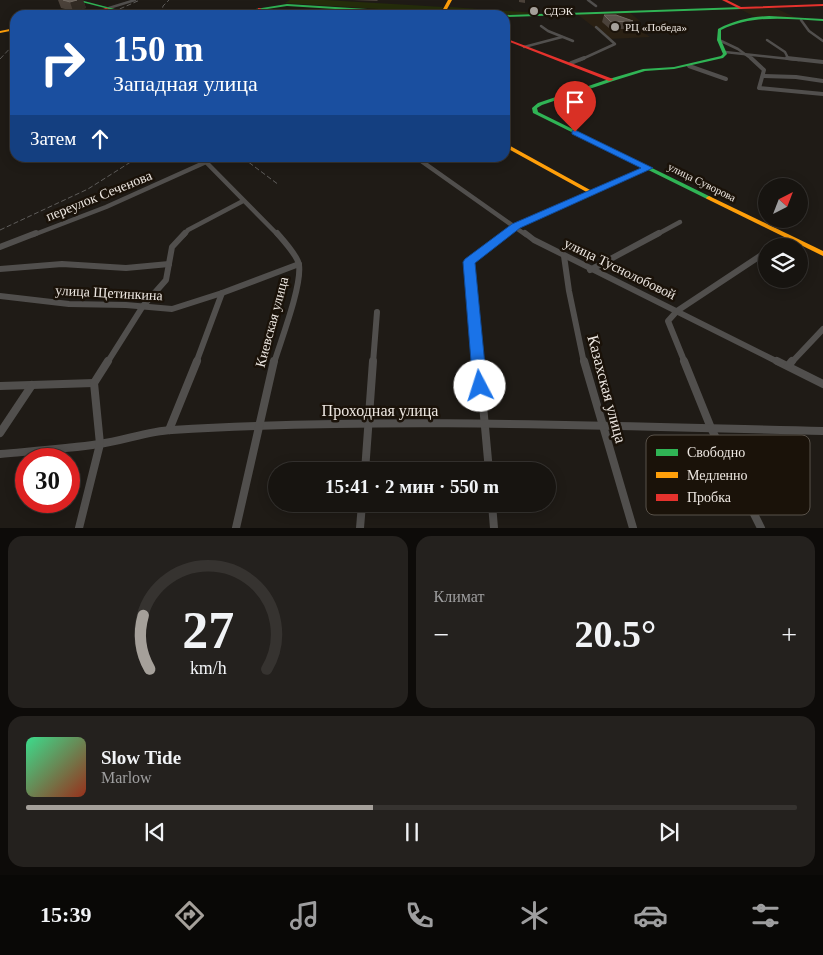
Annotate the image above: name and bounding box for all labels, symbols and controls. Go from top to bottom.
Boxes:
marker: СДЭК [528,5,540,17]
place label: СДЭК [544,5,574,17]
marker: РЦ «Победа» [609,21,621,33]
place label: РЦ «Победа» [625,21,687,33]
icon: right [30,30,95,95]
text: 150 m [113,30,203,69]
text: Западная улица [113,71,258,96]
pin [554,81,596,132]
icon: arrive [561,88,589,116]
icon: ahead [86,125,114,153]
text: Затем [30,128,76,149]
street label: улица Суворова [666,160,738,204]
street label: переулок Сеченова [44,168,155,224]
north arrow [758,178,808,228]
map controls [758,178,808,288]
street label: улица Туснолобовой [562,235,679,303]
button: layers [758,238,808,288]
street label: Киевская улица [253,274,291,369]
street label: улица Щетинкина [55,283,164,303]
street label: Казахская улица [583,333,630,445]
position arrow [453,359,505,411]
street label: Проходная улица [322,402,438,420]
legend [646,435,810,515]
text: Свободно [687,445,745,460]
speed limit sign: 30 [15,448,80,513]
text: Медленно [687,468,748,483]
text: 15:41 · 2 мин · 550 m [325,476,499,497]
text: Пробка [687,490,732,505]
text: Климат [434,588,484,605]
text: 27 [182,602,234,659]
text: 20.5° [574,613,656,655]
text: − [434,619,449,650]
text: + [781,619,797,650]
text: km/h [189,658,226,678]
text: Slow Tide [101,747,181,768]
text: Marlow [101,769,152,786]
icon: previous [141,818,169,846]
icon: pause [398,818,426,846]
icon: next [655,818,683,846]
icon: directions [172,898,207,933]
icon: music [287,898,322,933]
icon: phone [402,898,437,933]
icon: climate [517,898,552,933]
icon: car [633,898,668,933]
icon: filters [748,898,783,933]
text: 15:39 [40,902,91,927]

